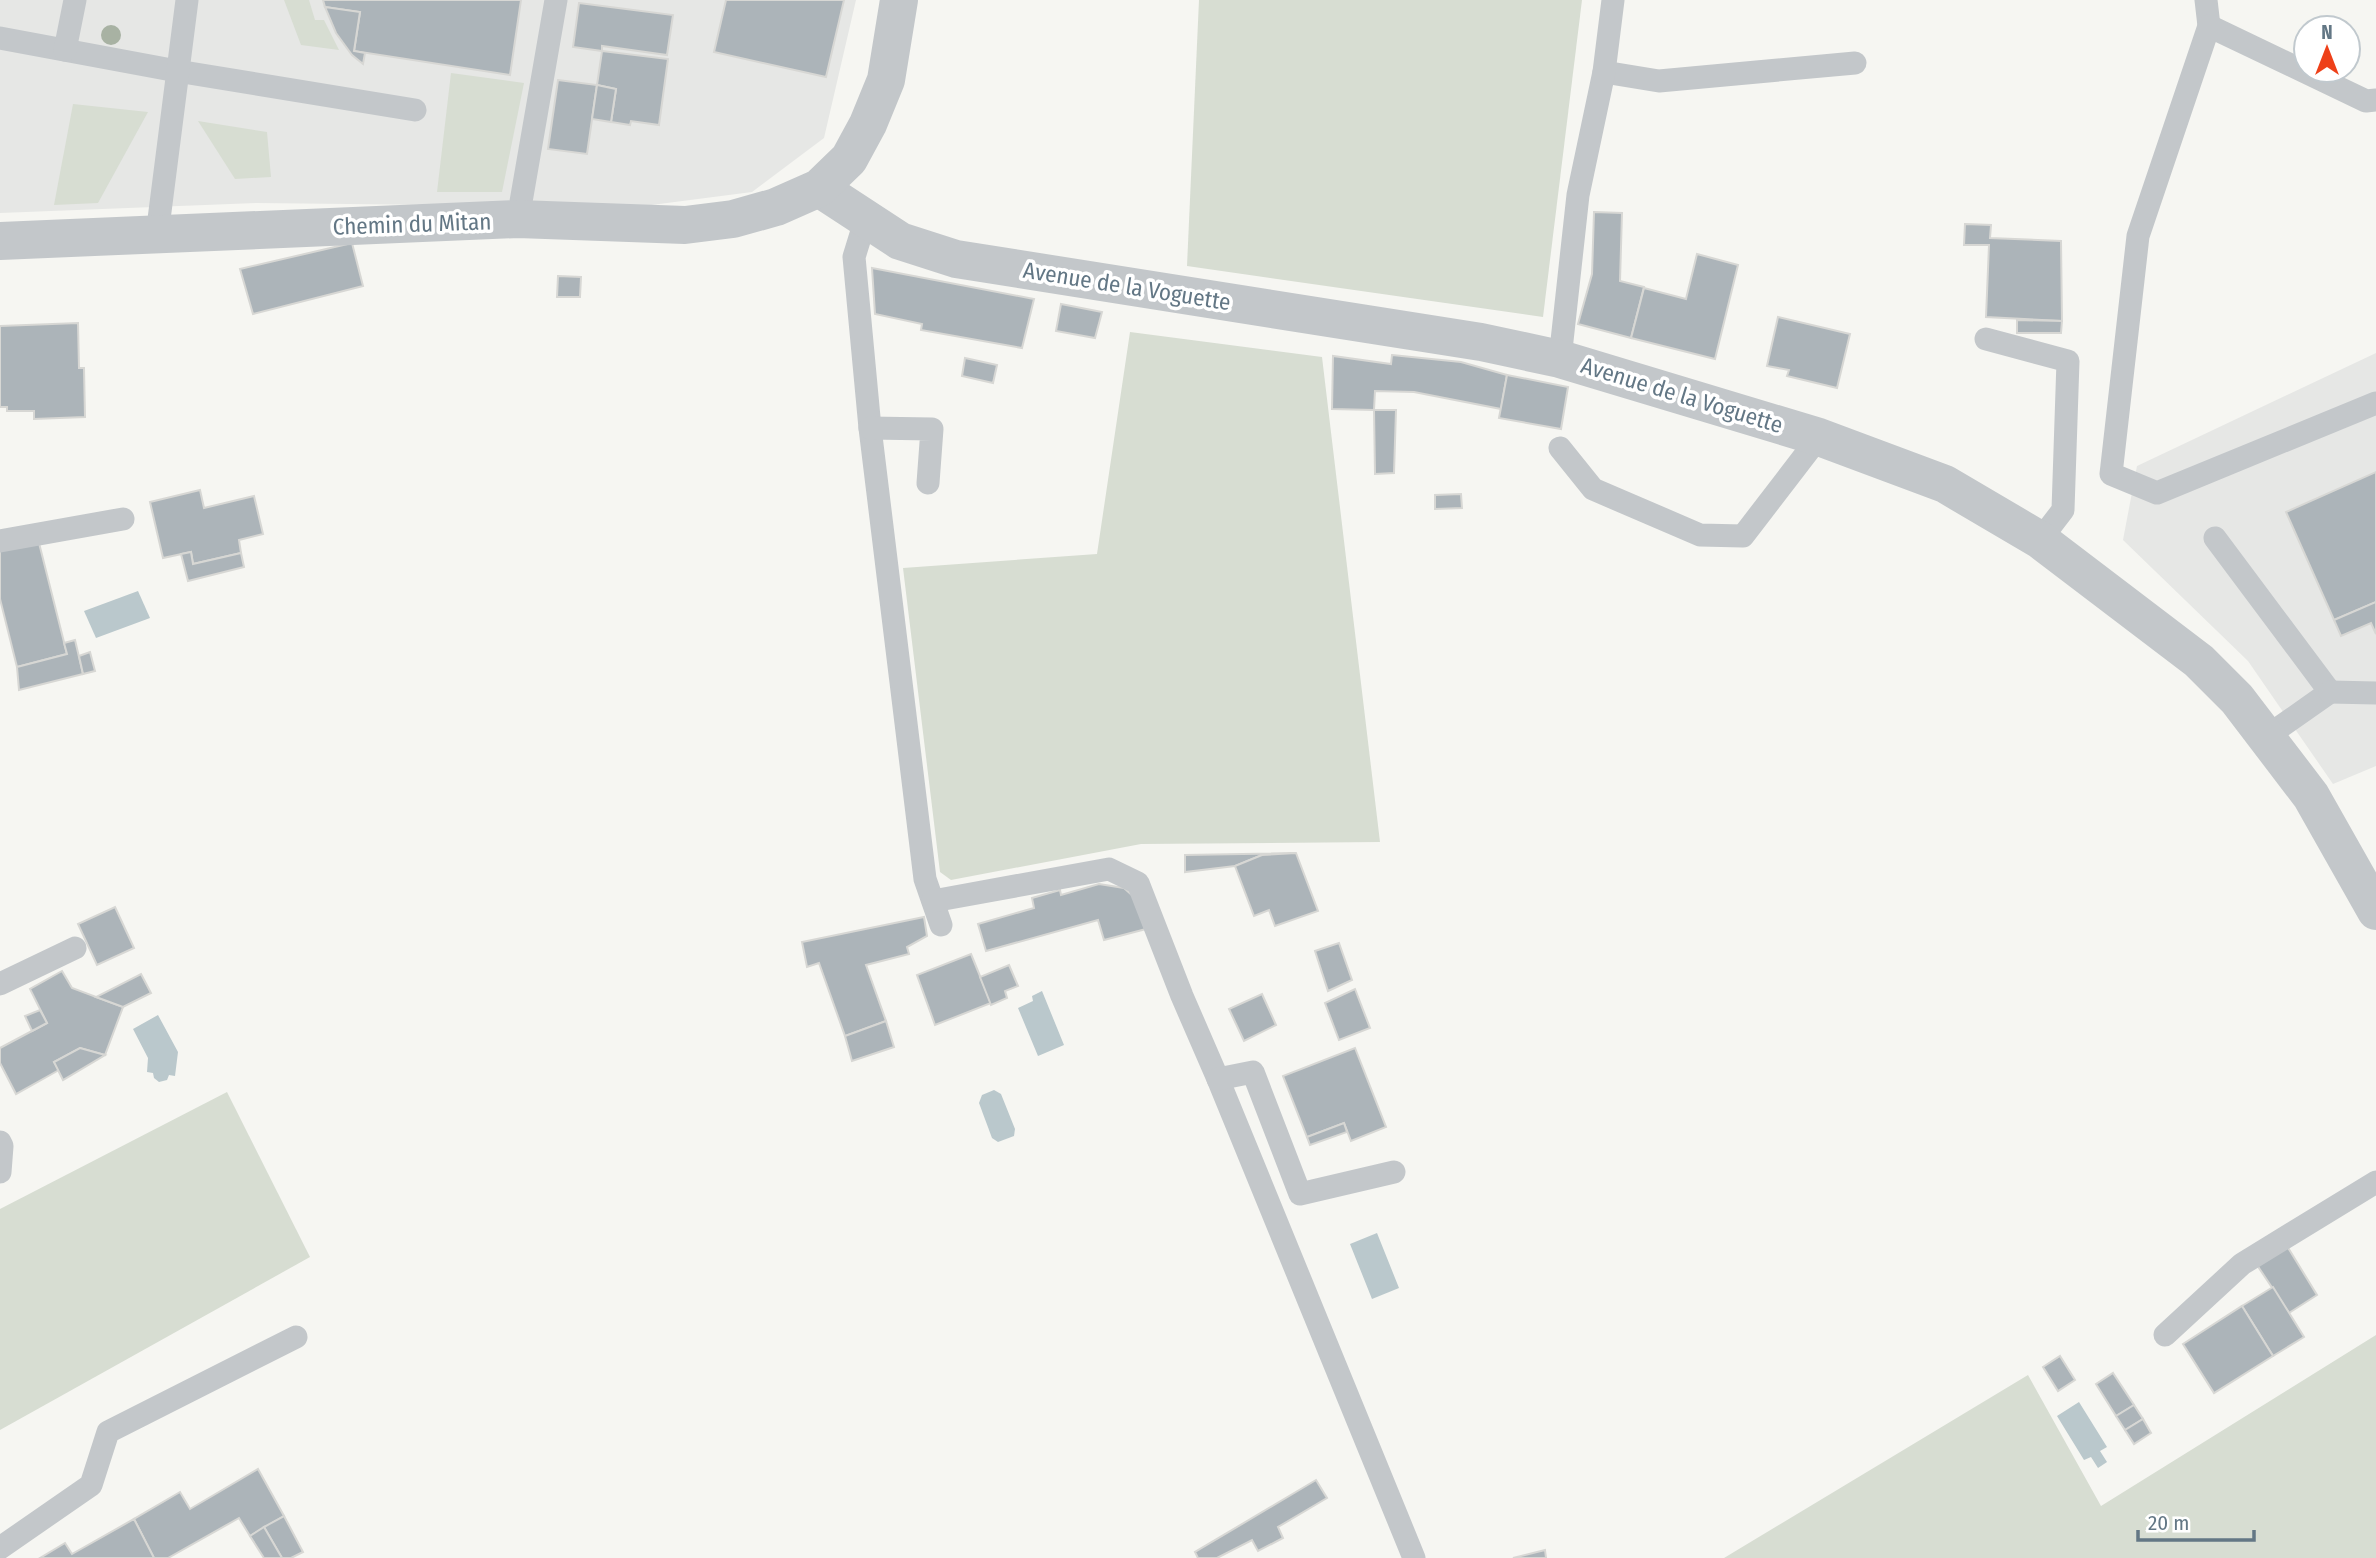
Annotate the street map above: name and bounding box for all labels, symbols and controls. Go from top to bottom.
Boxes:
north arrow [2292,14,2362,84]
text: N [2321,21,2333,44]
street label: Chemin du Mitan [332,207,492,241]
street label: Avenue de la Voguette [1021,256,1233,316]
street label: Avenue de la Voguette [1578,351,1786,439]
scale bar [2138,1498,2254,1542]
text: 20 m [2148,1510,2189,1536]

